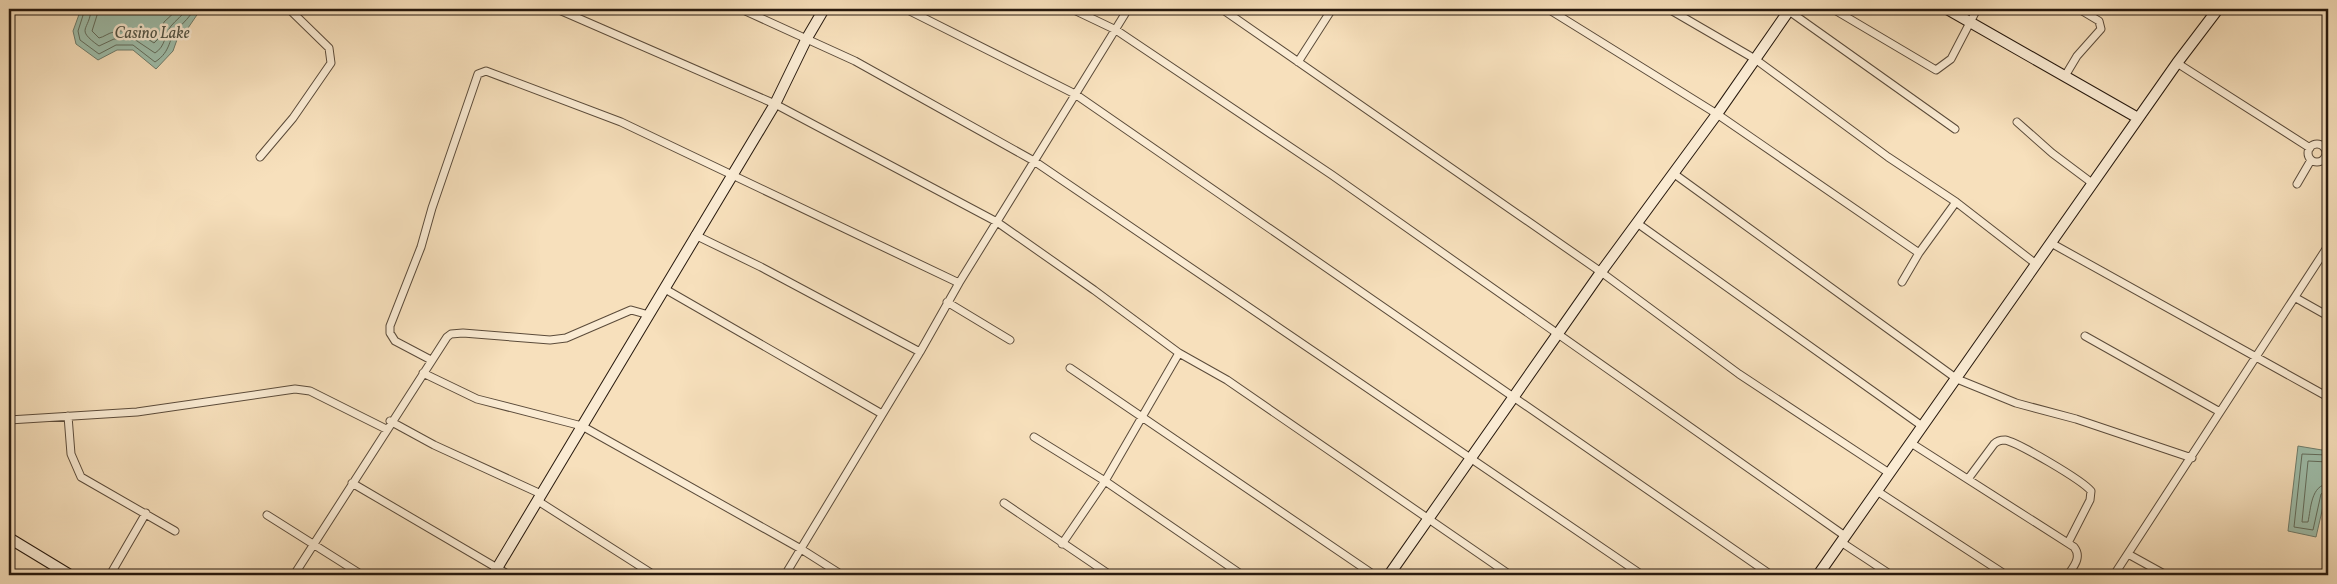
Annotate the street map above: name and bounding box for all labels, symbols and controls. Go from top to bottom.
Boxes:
water label: Casino Lake [114,23,190,45]

